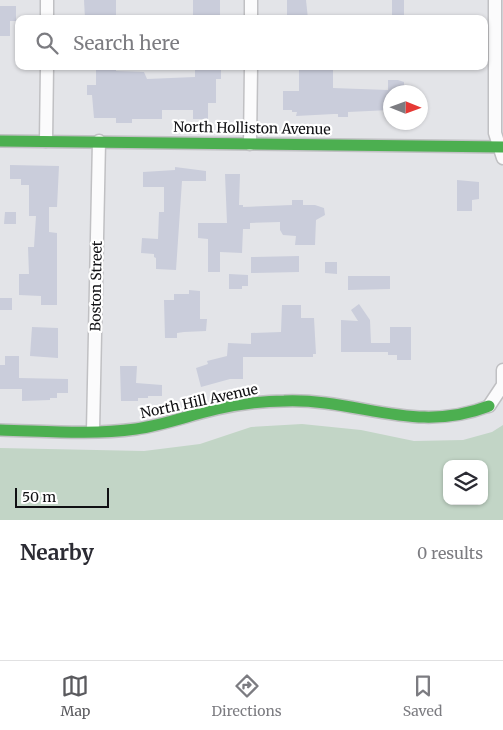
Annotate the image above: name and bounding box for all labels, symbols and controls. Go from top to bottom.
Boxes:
search box [15,15,488,70]
icon: search [33,29,61,57]
text: Search here [73,31,180,55]
north arrow [383,85,428,130]
street label: North Holliston Avenue [173,118,331,138]
street label: Boston Street [86,240,106,332]
street label: North Hill Avenue [138,380,260,422]
map controls [443,460,488,505]
button: layers [443,460,488,505]
scale bar [15,485,109,508]
text: 50 m [22,488,56,506]
text: Nearby [20,539,94,566]
text: 0 results [417,543,483,563]
tab: Map [61,672,90,720]
tab: Directions [212,672,282,720]
tab: Saved [403,672,442,720]

